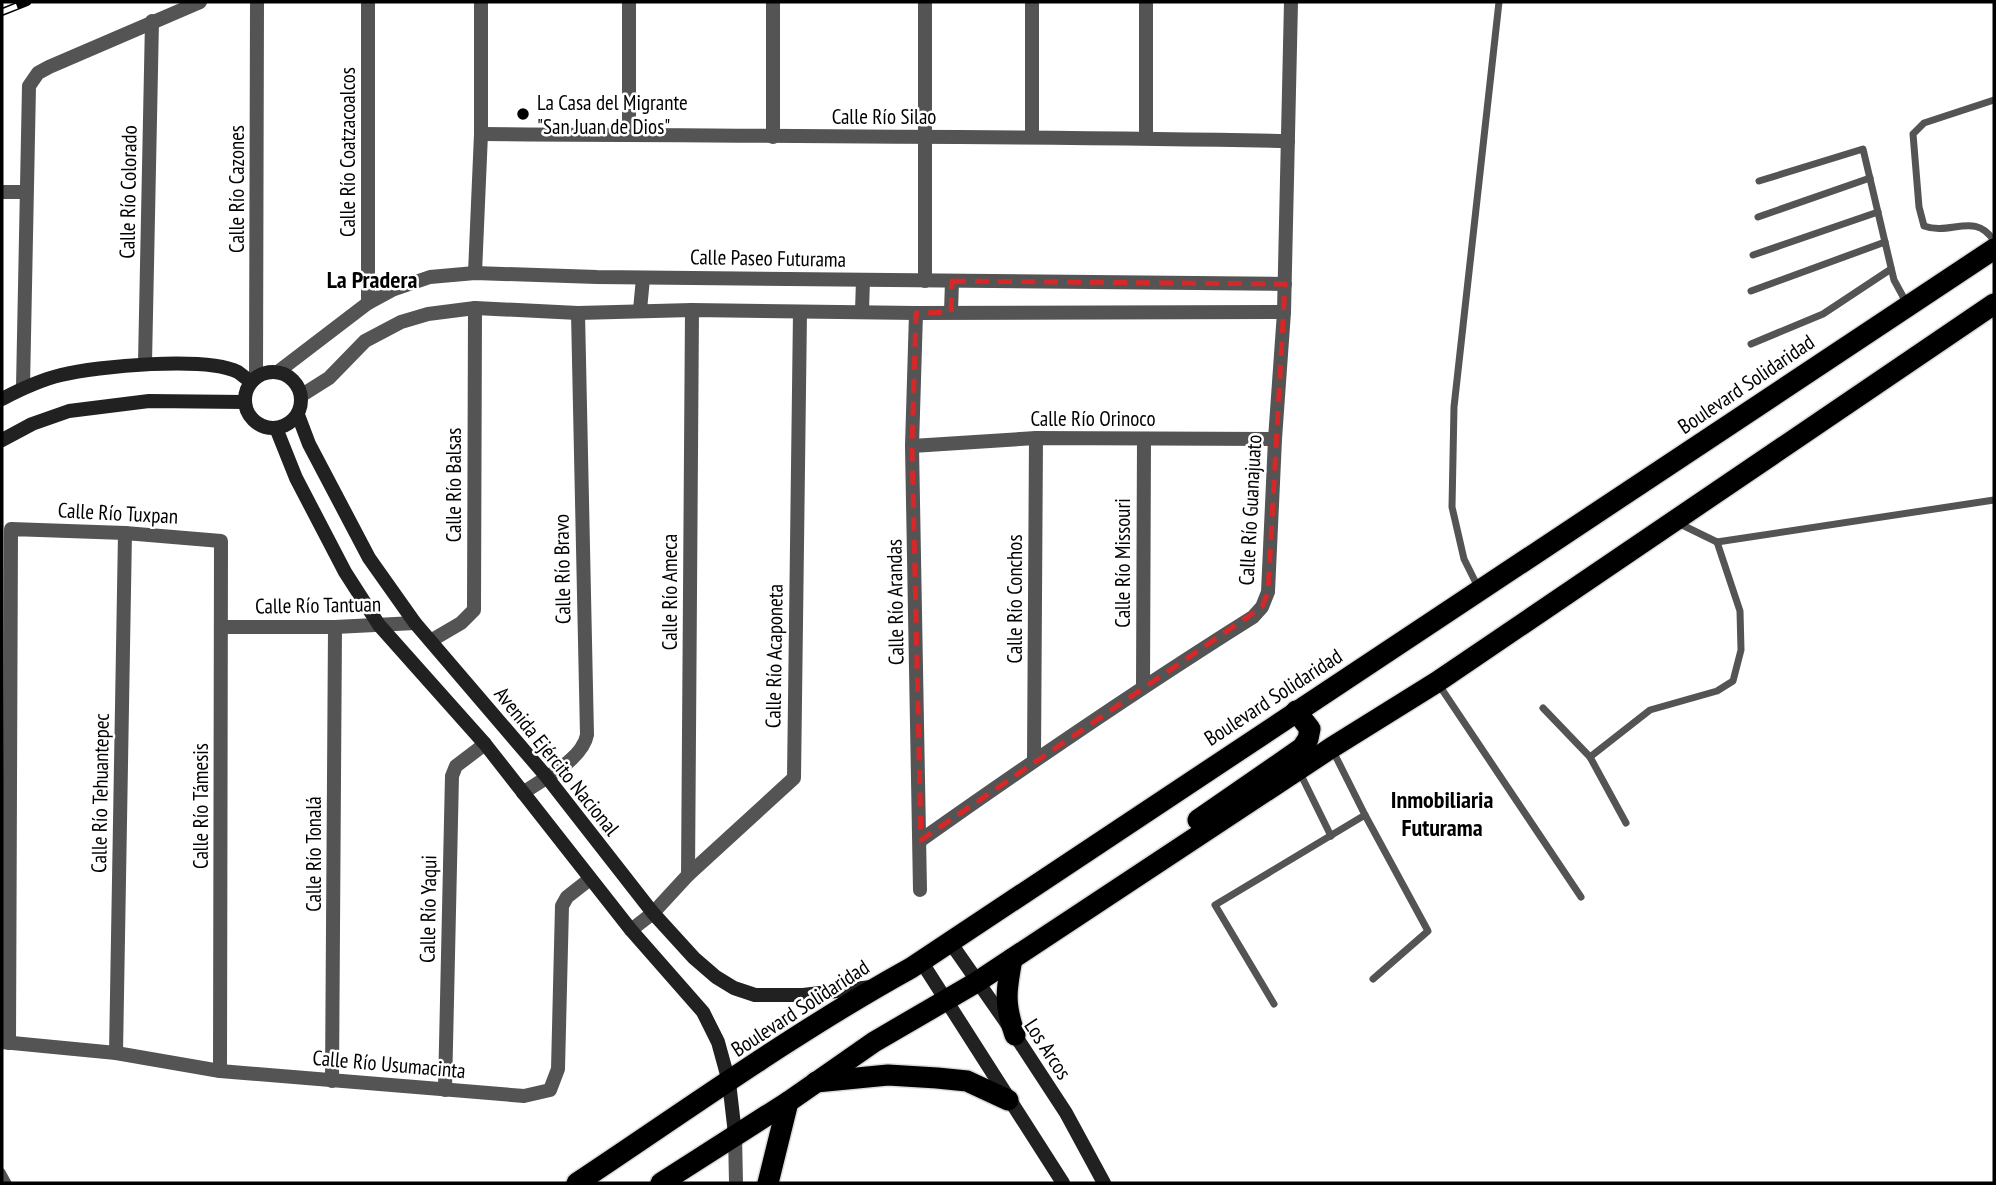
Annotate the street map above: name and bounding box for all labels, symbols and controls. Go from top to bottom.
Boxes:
street label: Calle Río Coatzacoalcos [334,67,361,237]
place label: La Casa del Migrante "San Juan de Dios" [537,89,688,140]
street label: Calle Río Silao [832,103,936,130]
marker: La Casa del Migrante "San Juan de Dios" [515,106,531,122]
street label: Calle Río Colorado [113,125,143,259]
street label: Calle Río Cazones [223,125,250,253]
street label: Calle Paseo Futurama [690,243,846,273]
district label: La Pradera [327,264,417,295]
street label: Boulevard Solidaridad [1673,328,1819,440]
street label: Calle Río Orinoco [1030,405,1156,432]
street label: Calle Río Balsas [440,428,467,542]
street label: Calle Río Guanajuato [1233,434,1267,586]
street label: Calle Río Tuxpan [57,496,179,530]
street label: Calle Río Missouri [1109,498,1136,628]
street label: Calle Río Bravo [548,514,576,624]
street label: Calle Río Ameca [656,534,683,650]
street label: Calle Río Conchos [1001,534,1028,664]
street label: Calle Río Arandas [880,539,910,665]
street label: Calle Río Acaponeta [759,584,789,728]
street label: Calle Río Tantuan [255,590,381,620]
street label: Boulevard Solidaridad [1199,642,1347,752]
street label: Avenida Ejército Nacional [489,681,626,841]
street label: Calle Río Tehuantepec [85,712,115,873]
street label: Calle Río Támesis [187,743,214,869]
district label: Inmobiliaria Futurama [1391,784,1493,843]
street label: Calle Río Tonalá [300,796,327,912]
street label: Calle Río Yaqui [414,855,442,963]
street label: Boulevard Solidaridad [726,953,874,1063]
street label: Los Arcos [1018,1014,1078,1084]
street label: Calle Río Usumacinta [311,1044,467,1084]

